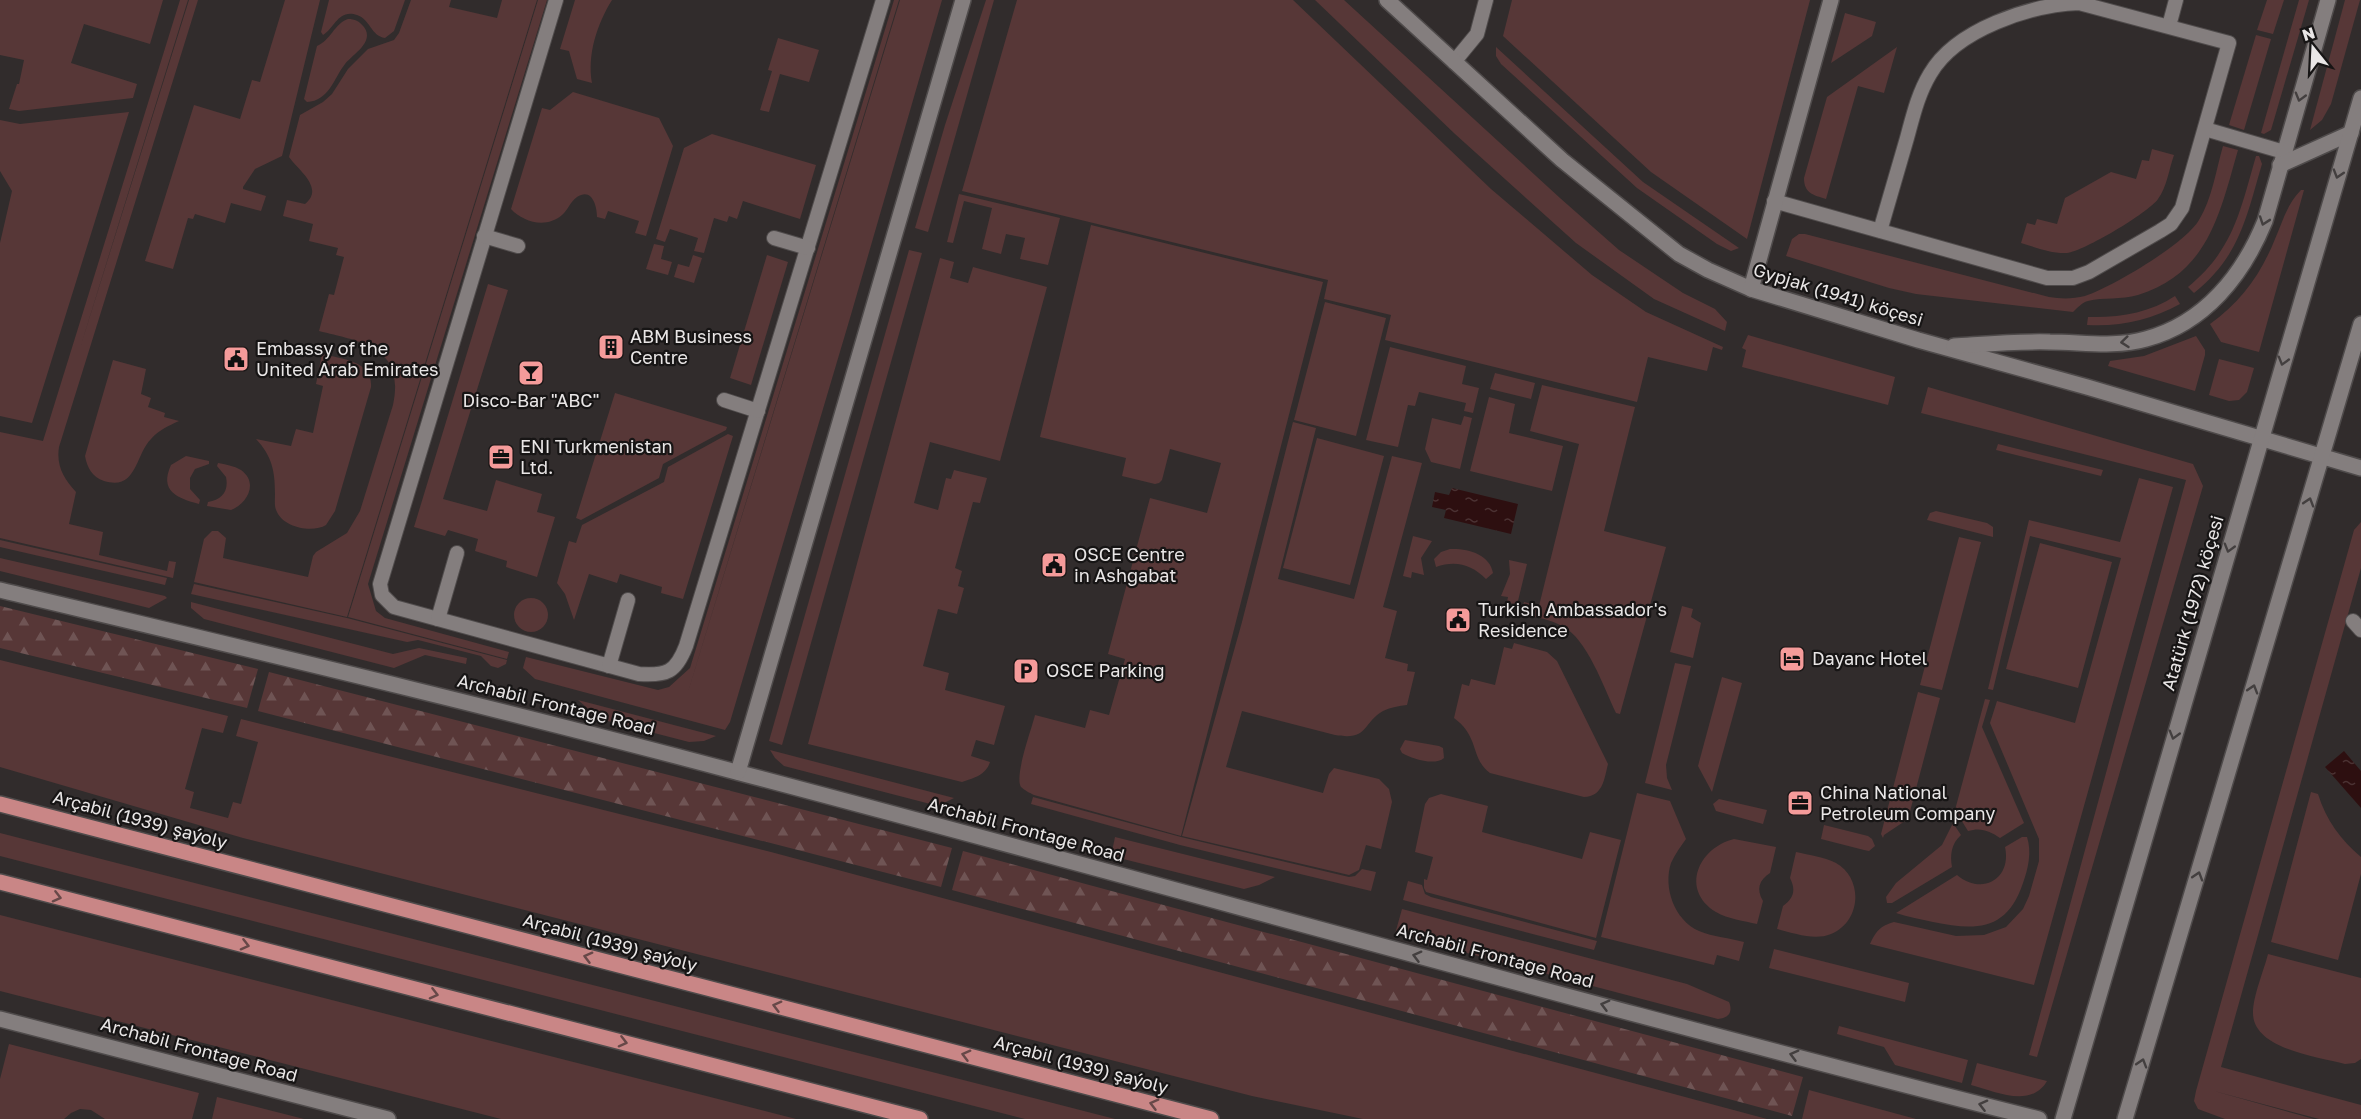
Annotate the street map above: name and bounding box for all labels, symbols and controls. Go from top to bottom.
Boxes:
north arrow [2283,18,2343,78]
text: N [2299,22,2317,45]
one-way arrow [2295,91,2307,101]
one-way arrow [2333,168,2345,179]
one-way arrow [2259,216,2272,226]
street label: Gypjak (1941) köçesi [1751,258,1926,330]
place label: ABM Business Centre [630,325,752,368]
building icon: ABM Business Centre [596,332,626,362]
one-way arrow [2120,335,2129,348]
place label: Embassy of the United Arab Emirates [256,337,439,380]
public building icon: Embassy of the United Arab Emirates [221,344,251,374]
one-way arrow [2278,356,2291,366]
bar icon: Disco-Bar "ABC" [516,358,546,388]
place label: Disco-Bar "ABC" [462,389,600,411]
place label: ENI Turkmenistan Ltd. [520,435,673,478]
office icon: ENI Turkmenistan Ltd. [486,442,516,472]
one-way arrow [2302,497,2314,508]
street label: Atatürk (1972) köçesi [2156,513,2228,693]
one-way arrow [2224,542,2236,553]
place label: OSCE Centre in Ashgabat [1074,543,1185,586]
public building icon: OSCE Centre in Ashgabat [1039,550,1069,580]
place label: Turkish Ambassador's Residence [1478,598,1667,641]
public building icon: Turkish Ambassador's Residence [1443,605,1473,635]
hotel icon: Dayanc Hotel [1777,644,1807,674]
place label: Dayanc Hotel [1812,647,1928,669]
parking icon: OSCE Parking [1011,656,1041,686]
place label: OSCE Parking [1046,659,1165,681]
street label: Archabil Frontage Road [455,669,657,739]
one-way arrow [2246,684,2258,695]
one-way arrow [2169,729,2181,740]
place label: China National Petroleum Company [1820,781,1995,824]
street label: Arçabil (1939) şaýoly [51,785,230,853]
office icon: China National Petroleum Company [1785,788,1815,818]
street label: Archabil Frontage Road [925,792,1127,866]
one-way arrow [2191,871,2203,882]
one-way arrow [51,889,61,902]
street label: Arçabil (1939) şaýoly [521,908,700,976]
street label: Archabil Frontage Road [1394,918,1596,992]
one-way arrow [240,938,250,951]
one-way arrow [1412,950,1422,963]
one-way arrow [583,952,594,964]
one-way arrow [429,986,439,999]
one-way arrow [1601,1000,1611,1013]
one-way arrow [772,1001,783,1013]
street label: Archabil Frontage Road [98,1012,300,1086]
street label: Arçabil (1939) şaýoly [992,1030,1171,1098]
one-way arrow [618,1035,628,1048]
one-way arrow [961,1050,971,1063]
one-way arrow [1789,1050,1800,1062]
one-way arrow [2135,1058,2147,1069]
one-way arrow [1150,1099,1160,1112]
one-way arrow [1978,1099,1988,1112]

